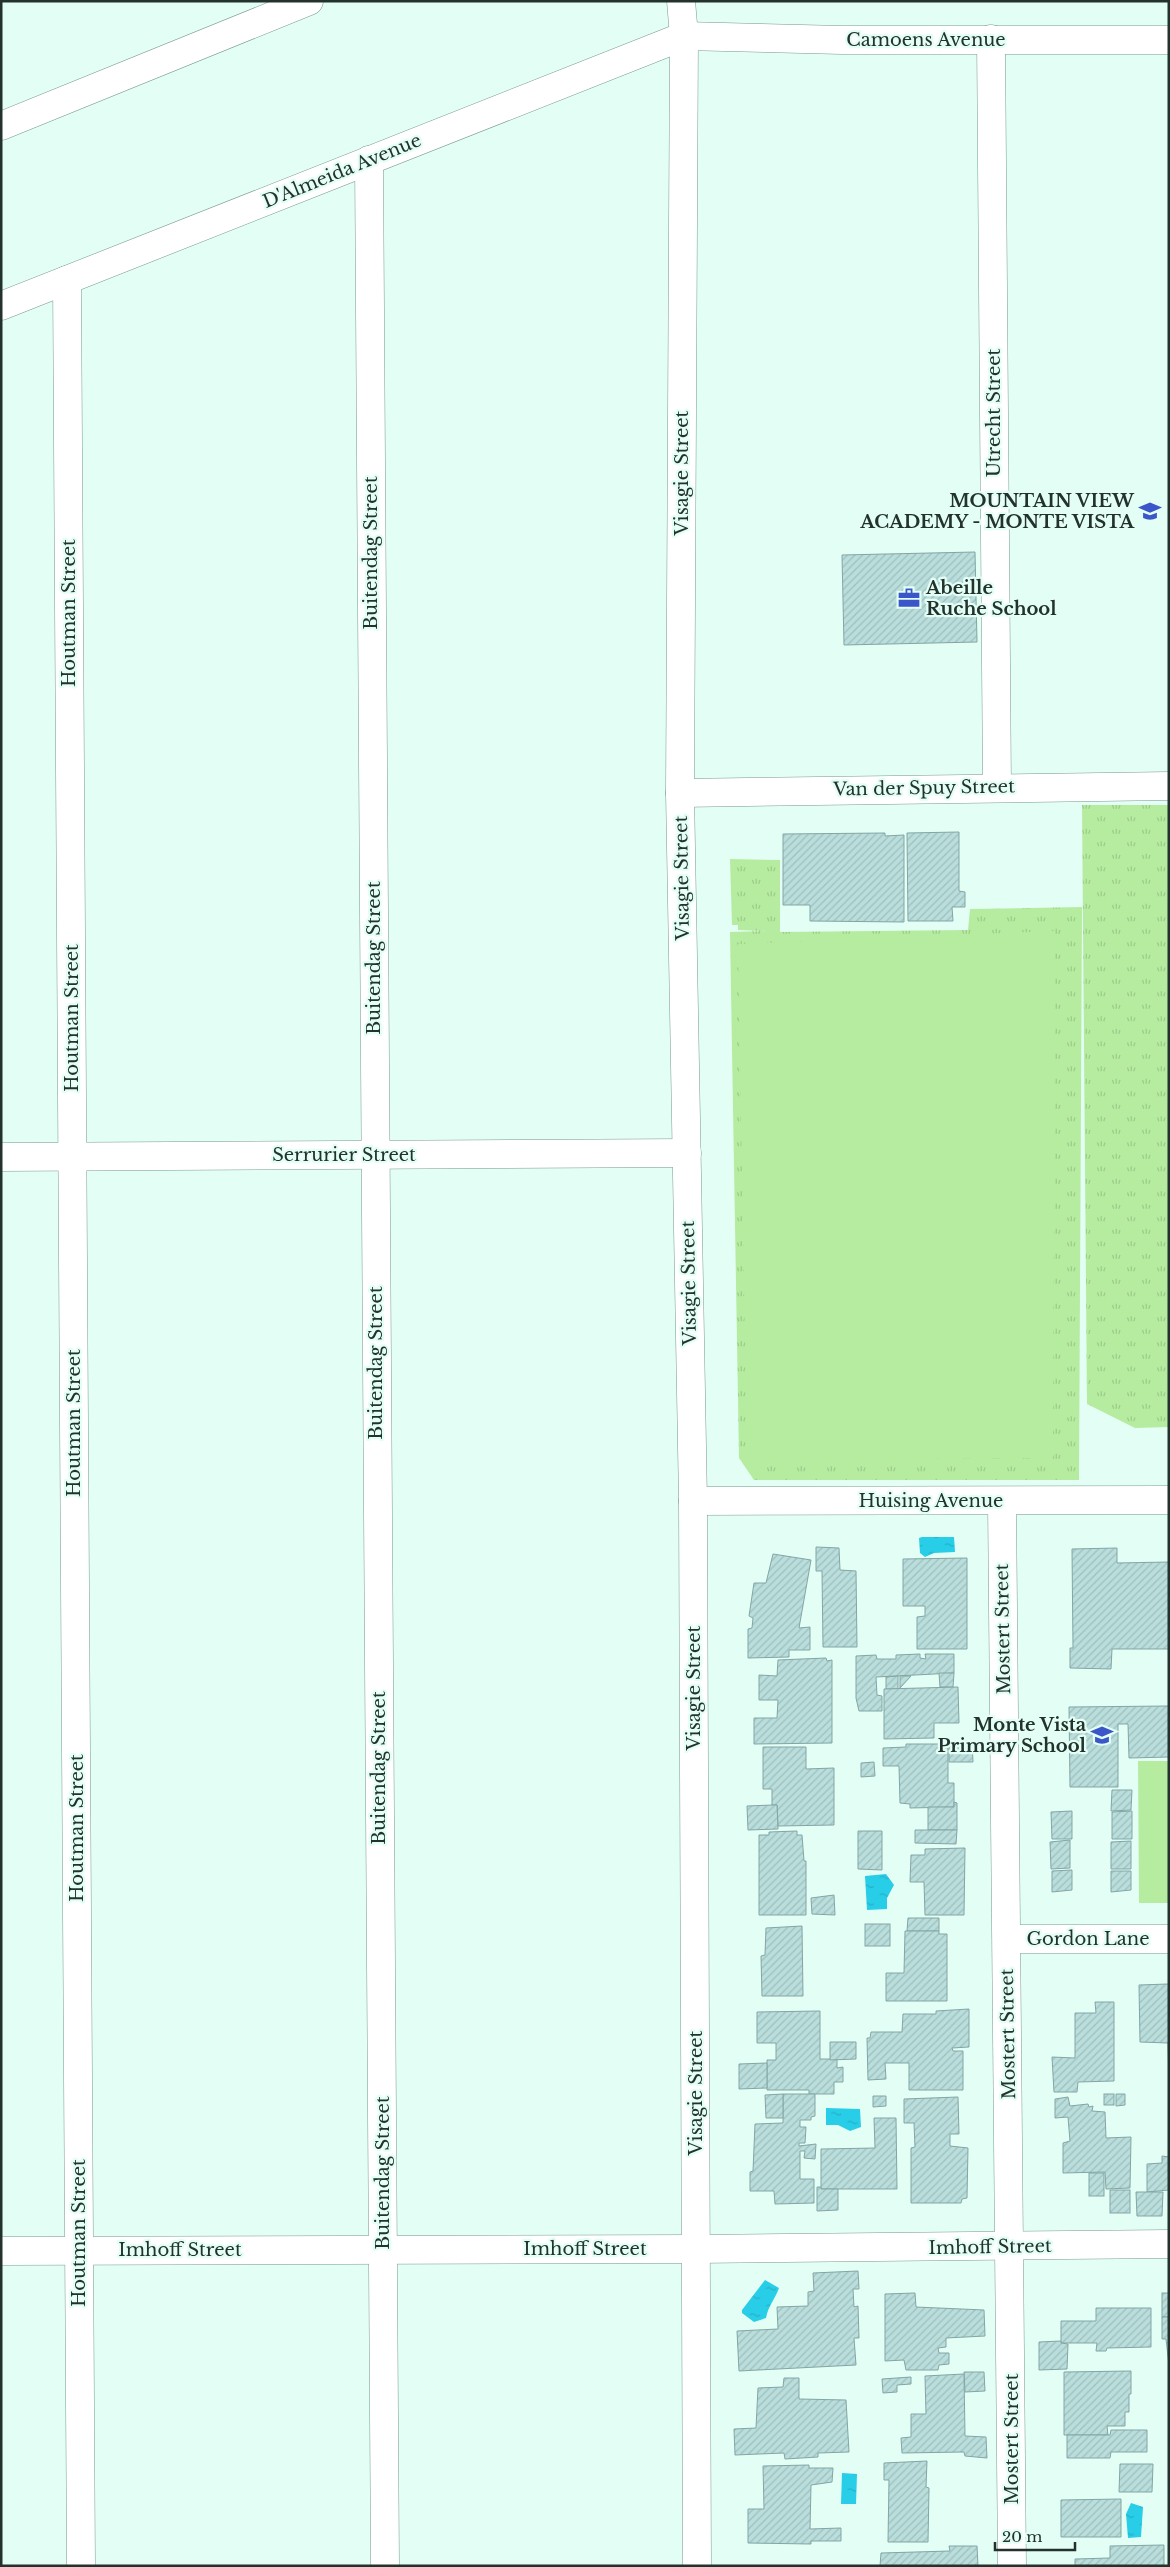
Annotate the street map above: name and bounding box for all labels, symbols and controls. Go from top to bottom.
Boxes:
street label: Camoens Avenue [846,29,1006,51]
street label: D'Almeida Avenue [260,129,424,213]
street label: Utrecht Street [983,348,1005,477]
street label: Visagie Street [671,410,693,536]
street label: Buitendag Street [360,476,382,630]
place label: MOUNTAIN VIEW ACADEMY - MONTE VISTA [859,490,1135,533]
school or university icon: MOUNTAIN VIEW ACADEMY - MONTE VISTA [1137,498,1163,524]
street label: Houtman Street [58,539,80,687]
place label: Abeille Ruche School [925,577,1057,620]
office icon: Abeille Ruche School [896,585,922,611]
street label: Van der Spuy Street [832,775,1015,801]
street label: Visagie Street [670,815,694,942]
street label: Buitendag Street [363,881,385,1035]
street label: Houtman Street [61,944,83,1092]
street label: Serrurier Street [272,1144,416,1166]
street label: Visagie Street [677,1220,701,1347]
street label: Buitendag Street [365,1286,387,1440]
street label: Houtman Street [63,1349,85,1497]
street label: Huising Avenue [859,1490,1003,1512]
street label: Mostert Street [991,1563,1015,1695]
street label: Visagie Street [683,1625,705,1751]
street label: Buitendag Street [368,1691,390,1845]
place label: Monte Vista Primary School [937,1714,1087,1757]
school or university icon: Monte Vista Primary School [1089,1722,1115,1748]
street label: Houtman Street [66,1754,88,1902]
street label: Gordon Lane [1026,1928,1150,1950]
street label: Mostert Street [996,1968,1020,2100]
street label: Visagie Street [685,2030,707,2156]
street label: Buitendag Street [372,2096,394,2250]
street label: Houtman Street [68,2159,90,2307]
street label: Imhoff Street [928,2235,1052,2259]
street label: Imhoff Street [523,2238,647,2260]
street label: Imhoff Street [118,2239,242,2261]
street label: Mostert Street [1001,2373,1023,2504]
scale bar [995,2520,1075,2552]
text: 20 m [1002,2527,1042,2546]

